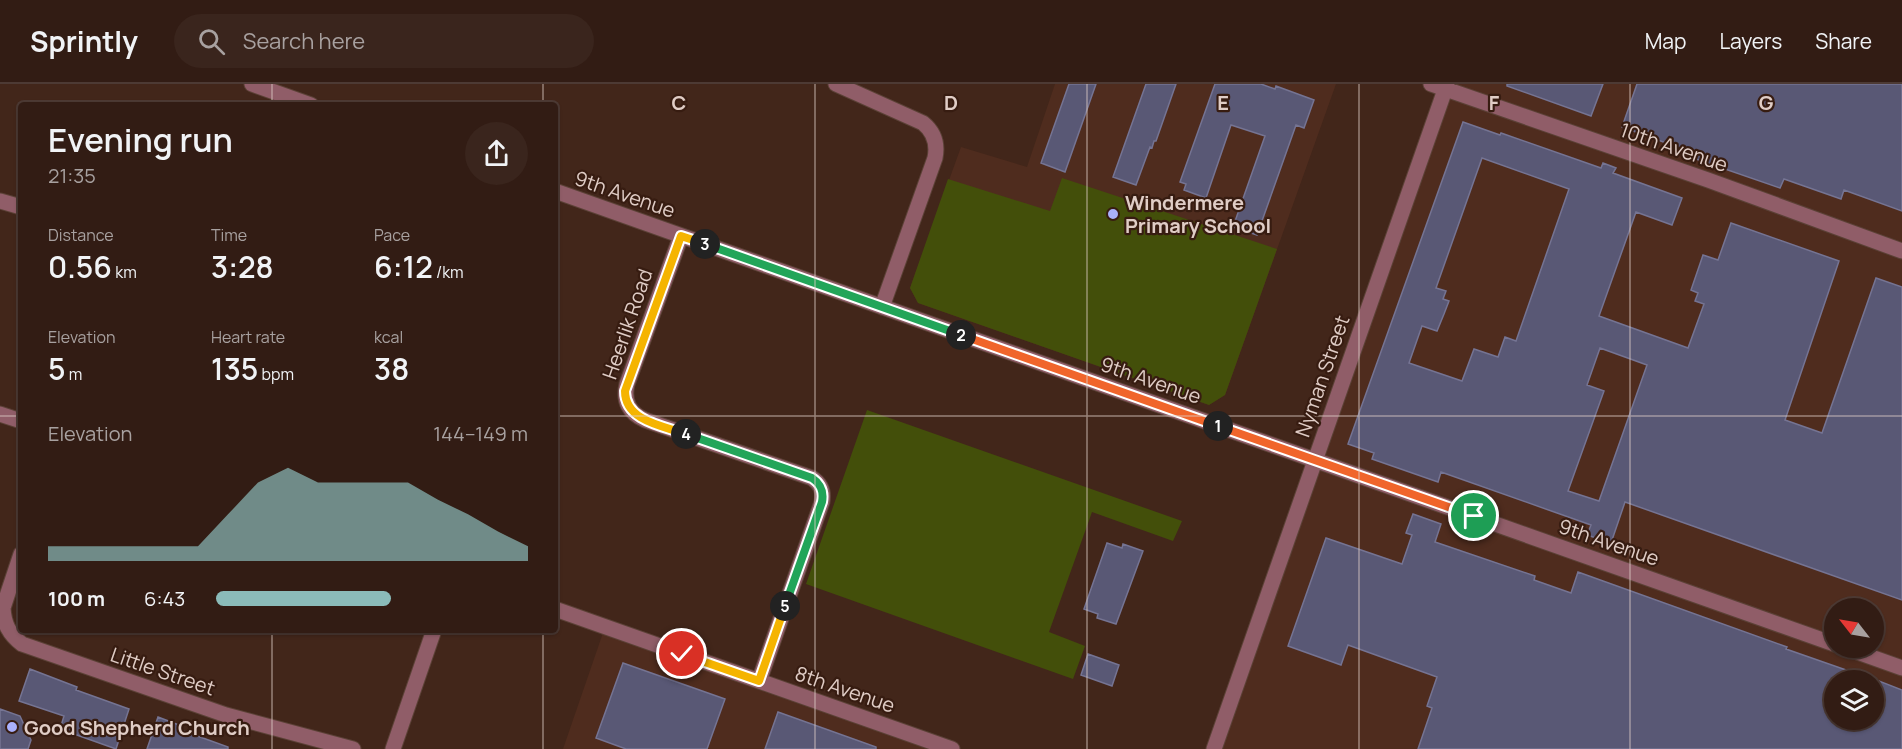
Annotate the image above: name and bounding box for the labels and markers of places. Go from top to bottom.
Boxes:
place label: Windermere Primary School [1125,189,1271,239]
marker: Windermere Primary School [1106,207,1120,221]
pin: 3 [690,229,720,259]
pin: 2 [946,320,976,350]
pin: 1 [1203,411,1233,441]
pin: 4 [671,419,701,449]
pin [1448,490,1499,541]
pin: 5 [770,591,800,621]
pin [656,628,707,679]
place label: Good Shepherd Church [24,714,250,741]
marker: Good Shepherd Church [5,720,19,734]

